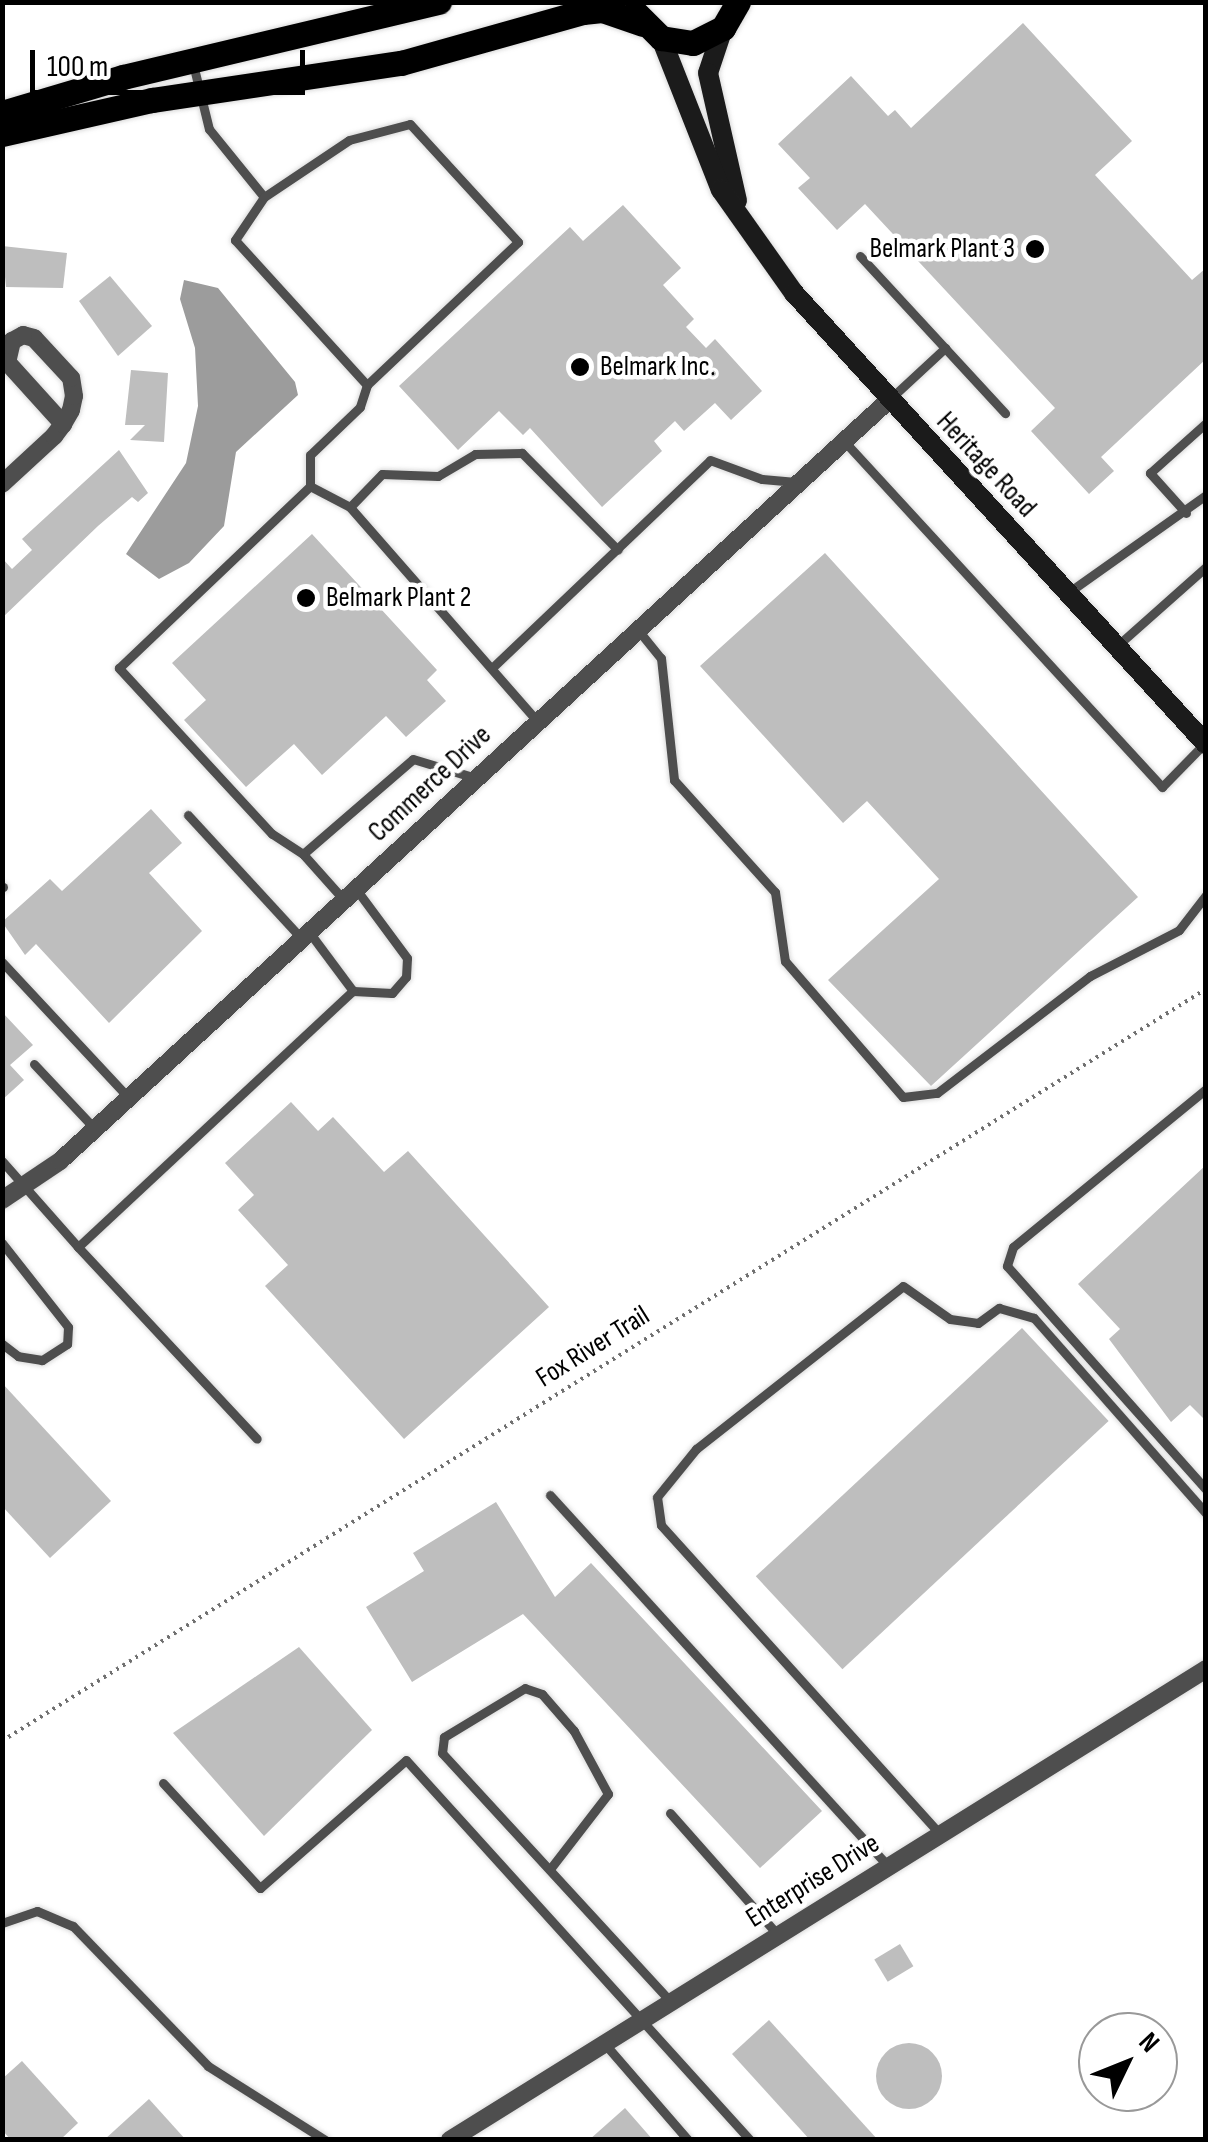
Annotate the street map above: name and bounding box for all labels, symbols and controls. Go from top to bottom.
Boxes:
scale bar [35,30,310,92]
text: 100 m [47,49,108,85]
place label: Belmark Plant 3 [869,232,1015,266]
marker: Belmark Plant 3 [1024,238,1046,260]
place label: Belmark Inc. [600,350,716,384]
marker: Belmark Inc. [569,356,591,378]
street label: Heritage Road [929,406,1043,524]
place label: Belmark Plant 2 [326,581,471,615]
marker: Belmark Plant 2 [295,587,317,609]
street label: Commerce Drive [362,719,498,849]
street label: Fox River Trail [530,1299,656,1395]
street label: Enterprise Drive [740,1827,886,1935]
north arrow [1078,2012,1178,2112]
text: N [1132,2026,1166,2059]

